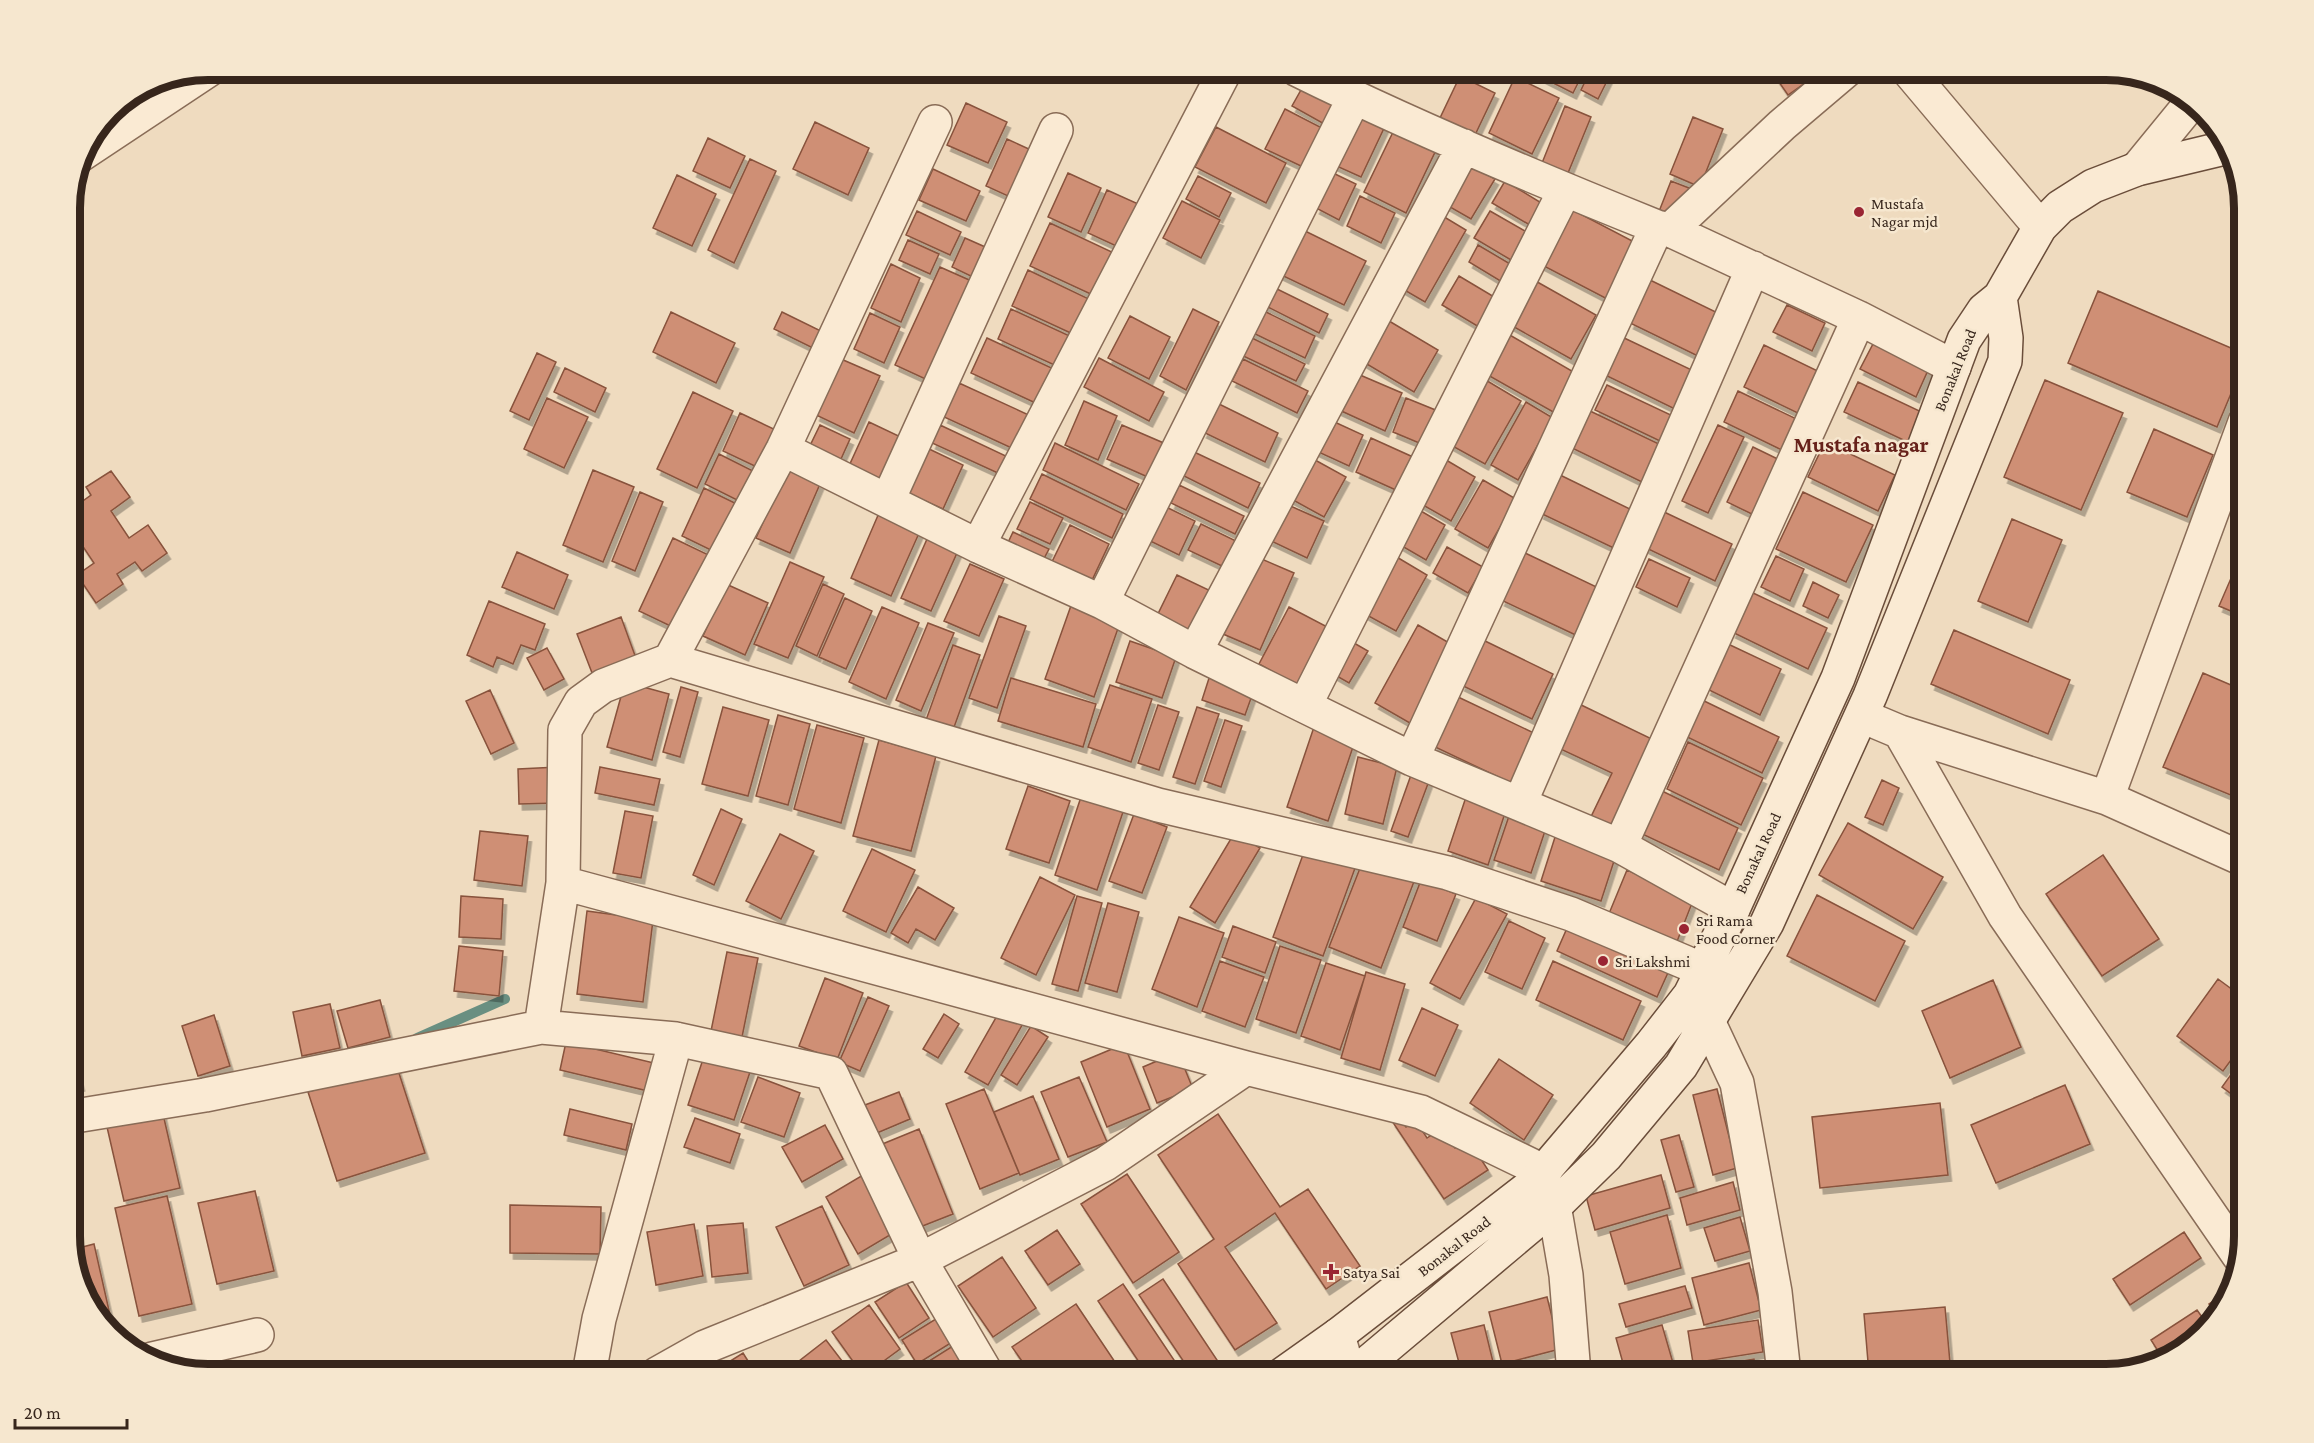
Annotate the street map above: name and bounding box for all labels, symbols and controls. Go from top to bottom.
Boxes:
place label: Mustafa Nagar mjd [1871,195,1938,231]
marker: Mustafa Nagar mjd [1852,205,1866,219]
street label: Bonakal Road [1931,326,1979,414]
district label: Mustafa nagar [1793,432,1929,457]
street label: Bonakal Road [1732,809,1784,896]
place label: Sri Rama Food Corner [1696,912,1775,947]
marker: Sri Rama Food Corner [1677,922,1691,936]
place label: Sri Lakshmi [1615,953,1690,970]
marker: Sri Lakshmi [1596,954,1610,968]
street label: Bonakal Road [1414,1212,1494,1280]
place label: Satya Sai [1343,1264,1400,1282]
marker: Satya Sai [1324,1265,1338,1279]
scale bar [15,1392,128,1430]
text: 20 m [24,1403,61,1423]

